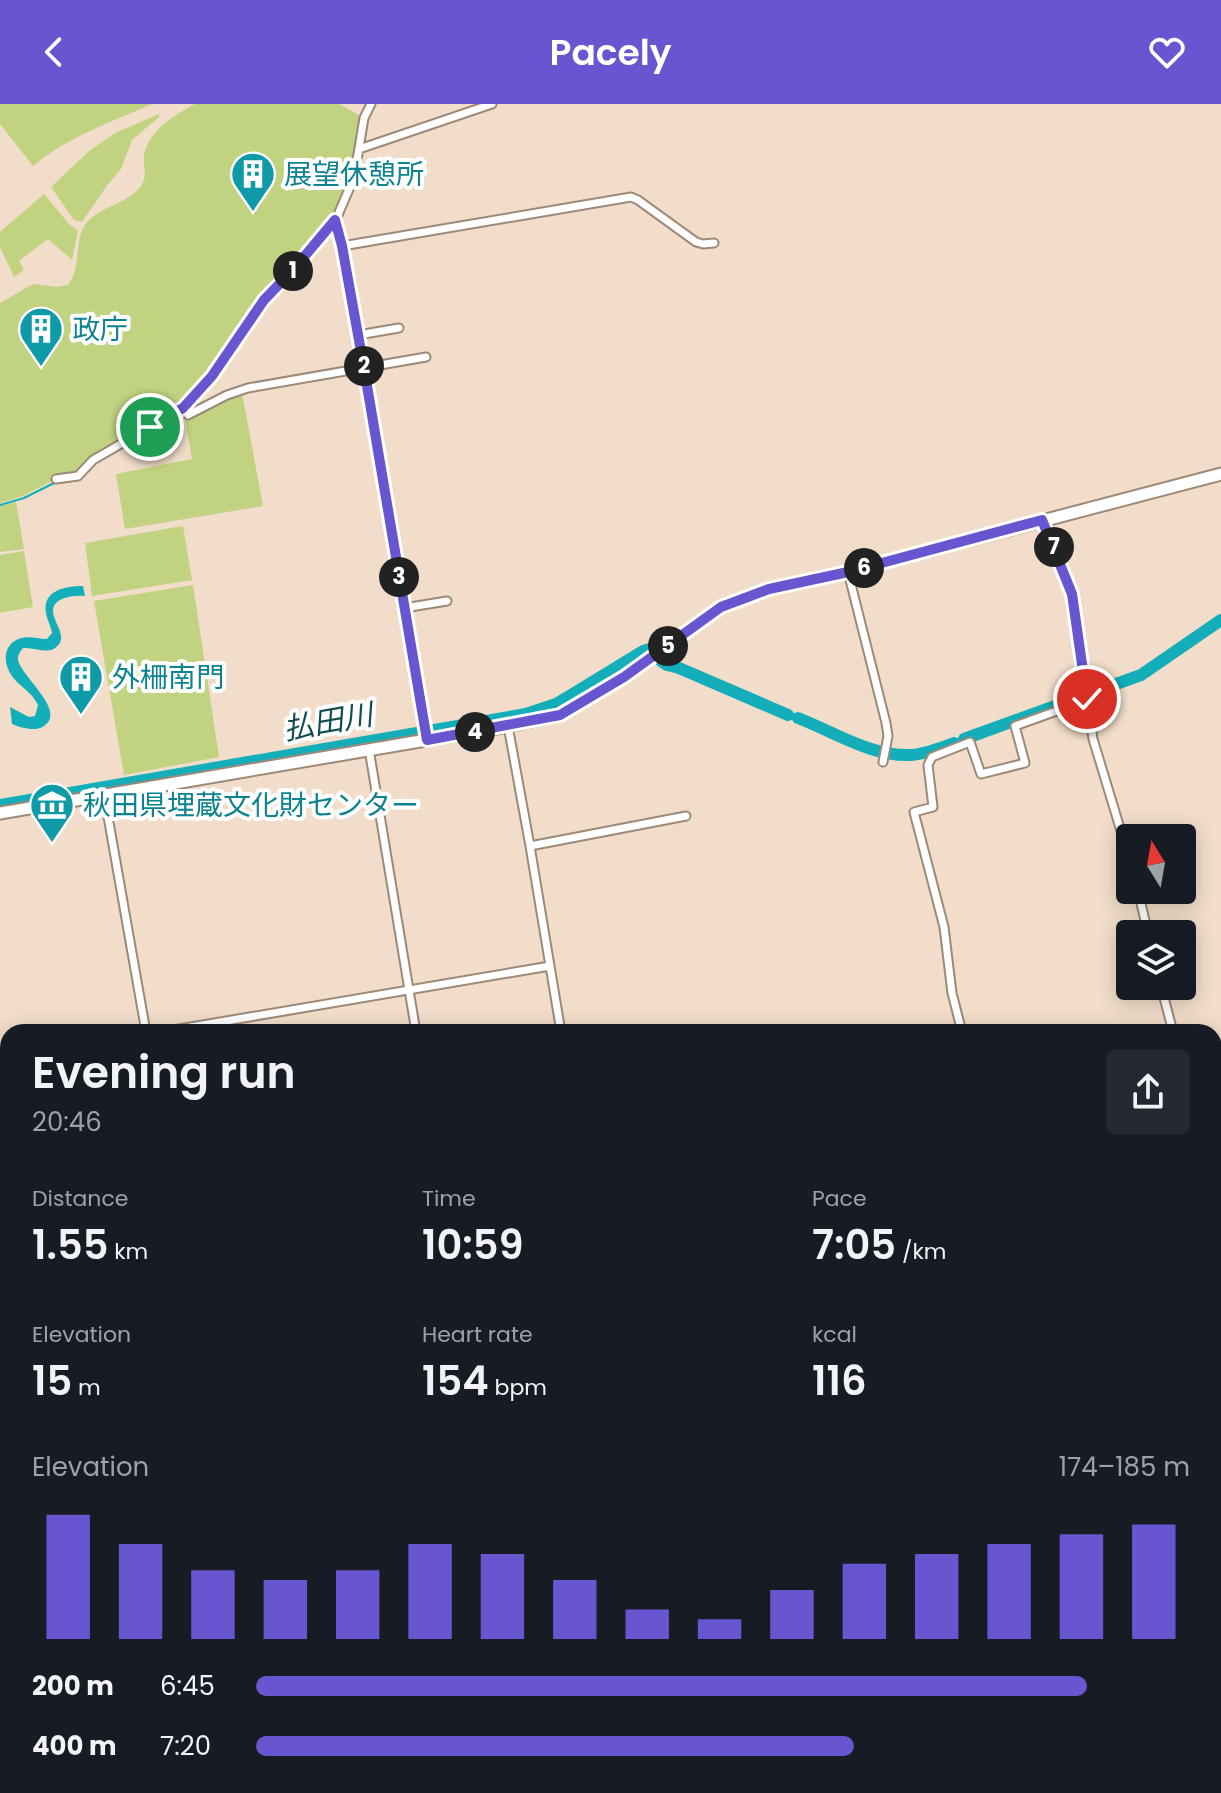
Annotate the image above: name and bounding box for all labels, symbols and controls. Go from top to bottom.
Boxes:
text: Pacely [550,27,671,78]
icon: back [32,30,76,74]
icon: heart [1145,30,1189,74]
building icon: 展望休憩所 [229,150,277,213]
place label: 展望休憩所 [284,155,424,194]
pin: 1 [273,251,313,291]
text: 1 [289,255,297,286]
building icon: 政庁 [17,305,65,368]
place label: 政庁 [72,310,128,349]
pin: 2 [344,346,384,386]
text: 2 [358,350,370,381]
pin [116,393,184,461]
icon: arrive [128,405,172,449]
pin: 7 [1034,527,1074,567]
text: 7 [1048,531,1060,562]
pin: 6 [844,548,884,588]
text: 6 [857,552,871,583]
pin: 3 [379,557,419,597]
text: 3 [392,561,406,592]
pin: 5 [648,626,688,666]
text: 5 [661,630,675,661]
building icon: 外柵南門 [57,653,105,716]
place label: 外柵南門 [112,658,224,697]
pin [1053,665,1121,733]
icon: check [1065,677,1109,721]
water label: 払田川 [280,692,379,750]
pin: 4 [455,712,495,752]
text: 4 [468,716,482,747]
museum icon: 秋田県埋蔵文化財センター [28,781,76,844]
place label: 秋田県埋蔵文化財センター [83,786,419,825]
north arrow [1116,824,1196,904]
map controls [1116,824,1196,1000]
button: layers [1116,920,1196,1000]
text: Evening run [32,1042,296,1103]
button: share [1106,1050,1190,1134]
text: 20:46 [32,1104,102,1140]
text: Distance [32,1183,128,1214]
text: Time [422,1183,476,1214]
text: Pace [812,1183,867,1214]
text: 1.55 [32,1217,108,1273]
text: 10:59 [422,1217,524,1273]
text: 7:05 [812,1217,896,1273]
text: km [108,1236,148,1267]
text: /km [896,1236,946,1267]
text: Elevation [32,1319,131,1350]
text: Heart rate [422,1319,533,1350]
text: kcal [812,1319,857,1350]
text: 15 [32,1353,72,1409]
text: 154 [422,1353,489,1409]
text: 116 [812,1353,867,1409]
text: m [72,1372,101,1403]
text: bpm [489,1372,547,1403]
text: Elevation [32,1449,149,1485]
text: 174–185 m [1059,1449,1190,1485]
text: 200 m [32,1668,114,1704]
text: 6:45 [160,1668,215,1704]
text: 400 m [32,1728,117,1764]
text: 7:20 [160,1728,211,1764]

